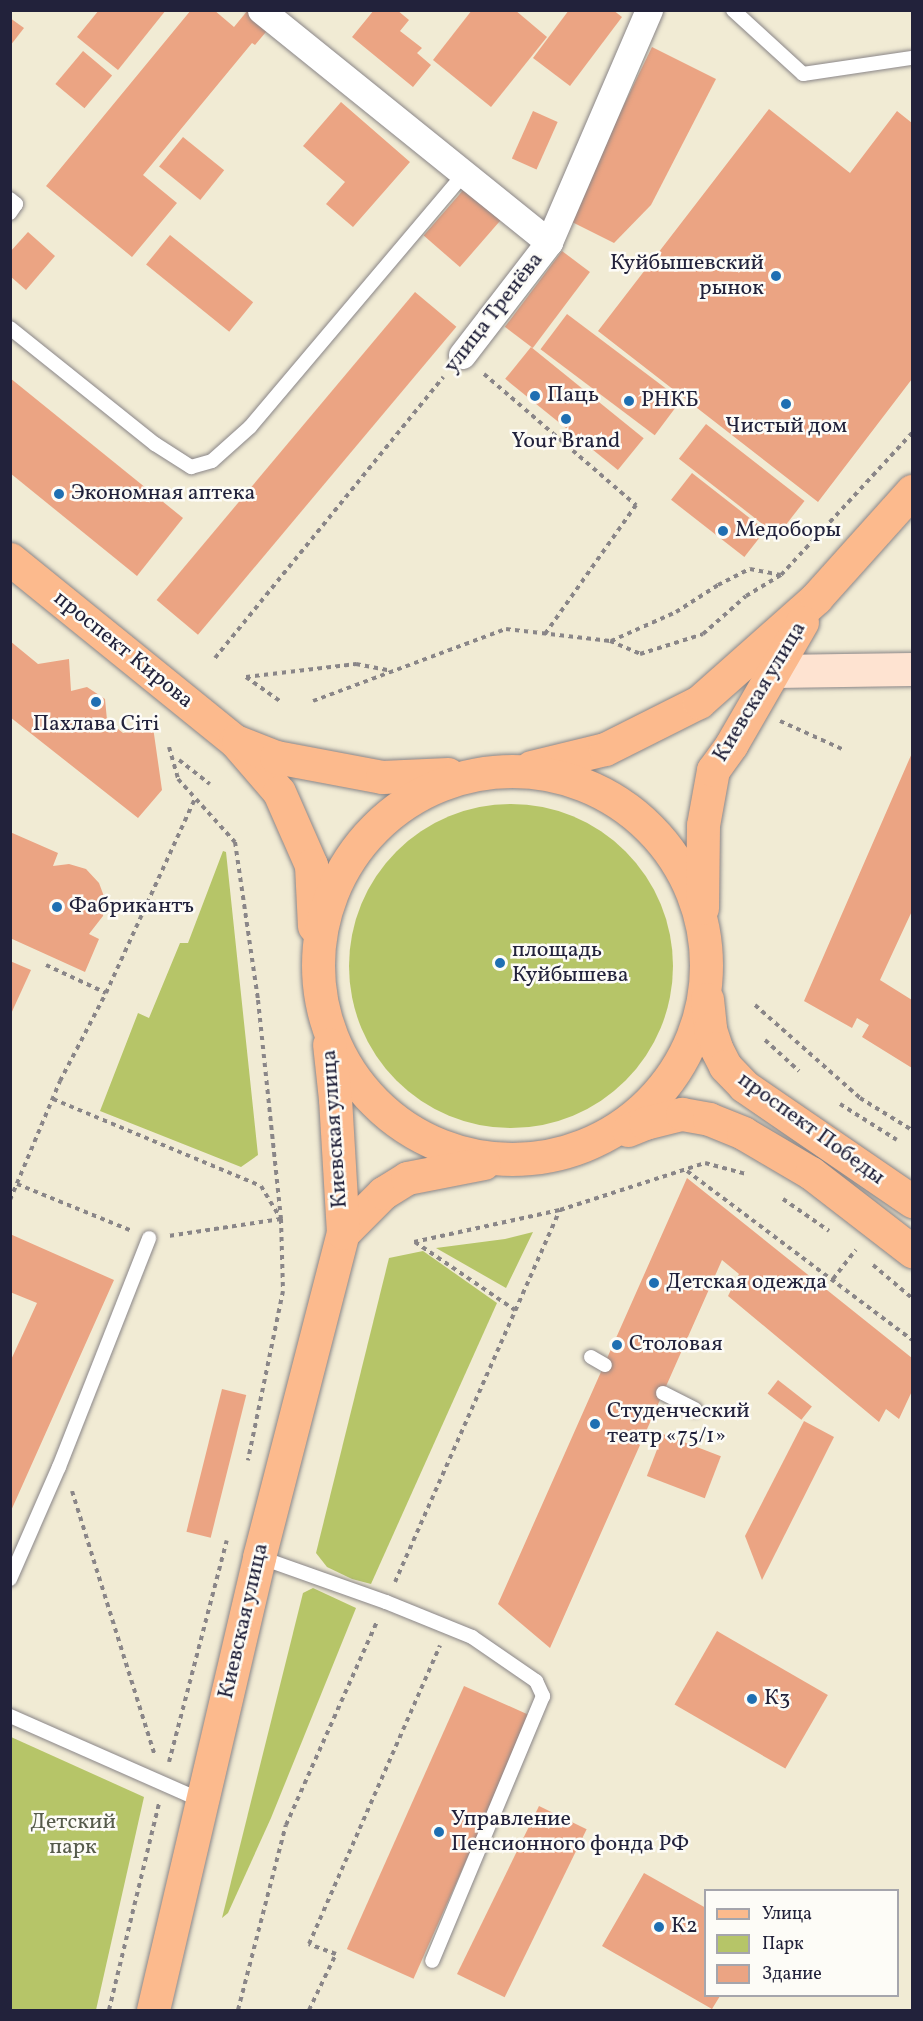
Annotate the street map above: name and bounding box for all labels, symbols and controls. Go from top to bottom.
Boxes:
street label: улица Тренёва [438,247,550,379]
place label: Куйбышевский рынок [610,250,764,302]
marker: Куйбышевский рынок [769,269,783,283]
place label: Паць [547,383,599,409]
place label: РНКБ [641,388,699,414]
marker: Паць [528,389,542,403]
marker: РНКБ [622,394,636,408]
marker: Чистый дом [779,397,793,411]
marker: Your Brand [559,412,573,426]
place label: Чистый дом [725,414,847,440]
place label: Your Brand [511,429,621,455]
place label: Экономная аптека [71,481,255,507]
marker: Экономная аптека [52,487,66,501]
place label: Медоборы [735,518,841,544]
marker: Медоборы [716,524,730,538]
street label: проспект Кирова [48,586,198,714]
street label: Киевская улица [708,617,812,767]
marker: Пахлава Сіті [89,695,103,709]
place label: Пахлава Сіті [33,712,159,738]
place label: Фабрикантъ [69,894,194,920]
marker: Фабрикантъ [50,900,64,914]
place label: площадь Куйбышева [512,937,629,988]
marker: площадь Куйбышева [493,956,507,970]
street label: Киевская улица [316,1049,354,1209]
street label: проспект Победы [732,1067,890,1191]
place label: Детская одежда [666,1270,827,1296]
marker: Детская одежда [647,1276,661,1290]
place label: Столовая [629,1332,723,1358]
marker: Столовая [610,1338,624,1352]
place label: Студенческий театр «75/1» [607,1398,750,1450]
marker: Студенческий театр «75/1» [588,1417,602,1431]
street label: Киевская улица [213,1540,275,1702]
place label: К3 [764,1686,790,1712]
marker: К3 [745,1692,759,1706]
place label: Управление Пенсионного фонда РФ [451,1806,689,1858]
park label: Детский парк [30,1809,116,1861]
marker: Управление Пенсионного фонда РФ [432,1825,446,1839]
legend [704,1889,899,1997]
text: Улица [762,1902,812,1927]
place label: К2 [671,1914,698,1940]
marker: К2 [652,1920,666,1934]
text: Парк [762,1932,804,1957]
text: Здание [762,1962,822,1987]

